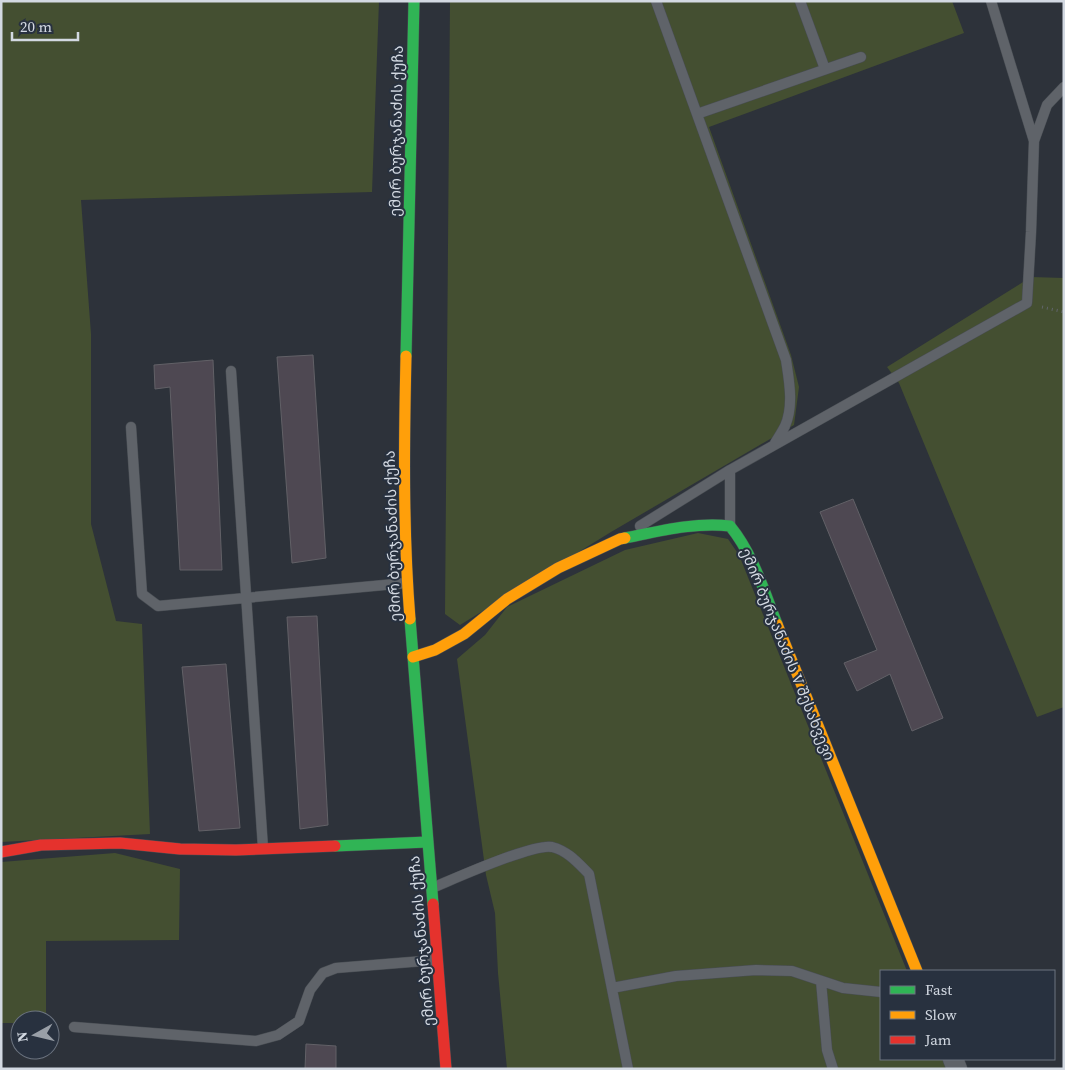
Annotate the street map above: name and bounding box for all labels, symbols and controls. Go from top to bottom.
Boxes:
scale bar [12,10,79,42]
text: 20 m [20,16,52,37]
street label: ემირ ბურჯანაძის ქუჩა [384,45,408,217]
street label: ემირ ბურჯანაძის ქუჩა [379,450,405,622]
street label: ემირ ბურჯანაძის V შესახვევი [736,545,840,763]
street label: ემირ ბურჯანაძის ქუჩა [403,855,439,1027]
legend [880,970,1055,1060]
text: Fast [925,979,952,1000]
text: Slow [925,1004,957,1025]
north arrow [10,1010,60,1060]
text: Jam [924,1029,952,1050]
text: N [12,1030,33,1043]

